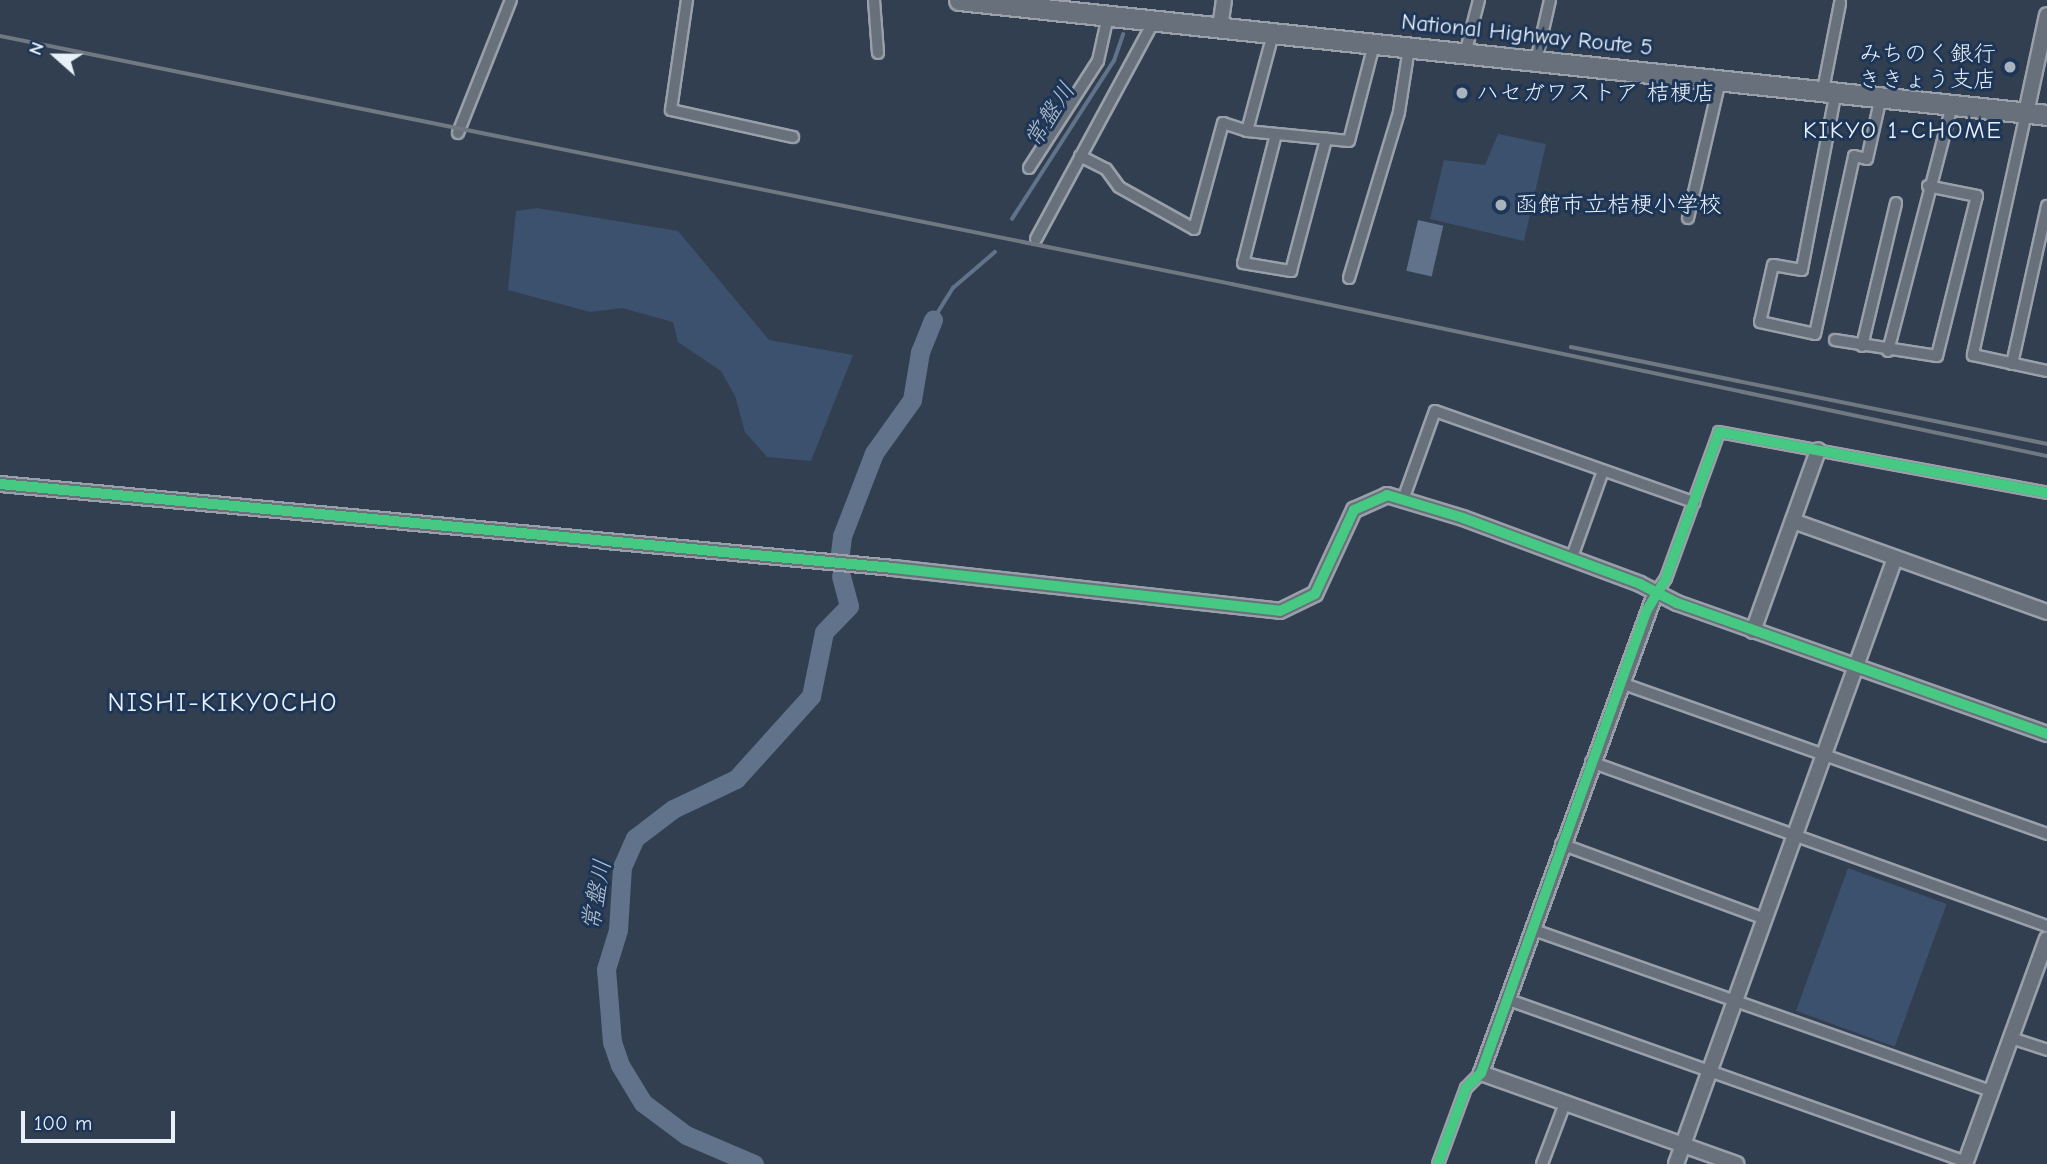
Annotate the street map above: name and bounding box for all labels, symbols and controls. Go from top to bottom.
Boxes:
street label: National Highway Route 5 [1400,8,1654,62]
north arrow [21,21,91,91]
text: N [24,39,49,58]
place label: みちのく銀行 ききょう支店 [1858,40,1996,94]
marker: みちのく銀行 ききょう支店 [2002,59,2018,75]
water label: 常盤川 [1018,77,1082,153]
place label: ハセガワストア 桔梗店 [1476,79,1714,107]
marker: ハセガワストア 桔梗店 [1454,85,1470,101]
district label: KIKYO 1-CHOME [1805,117,2001,145]
place label: 函館市立桔梗小学校 [1515,191,1722,219]
marker: 函館市立桔梗小学校 [1493,197,1509,213]
district label: NISHI-KIKYOCHO [109,688,337,720]
water label: 常盤川 [577,857,617,933]
scale bar [24,1098,178,1142]
text: 100 m [34,1111,92,1135]

